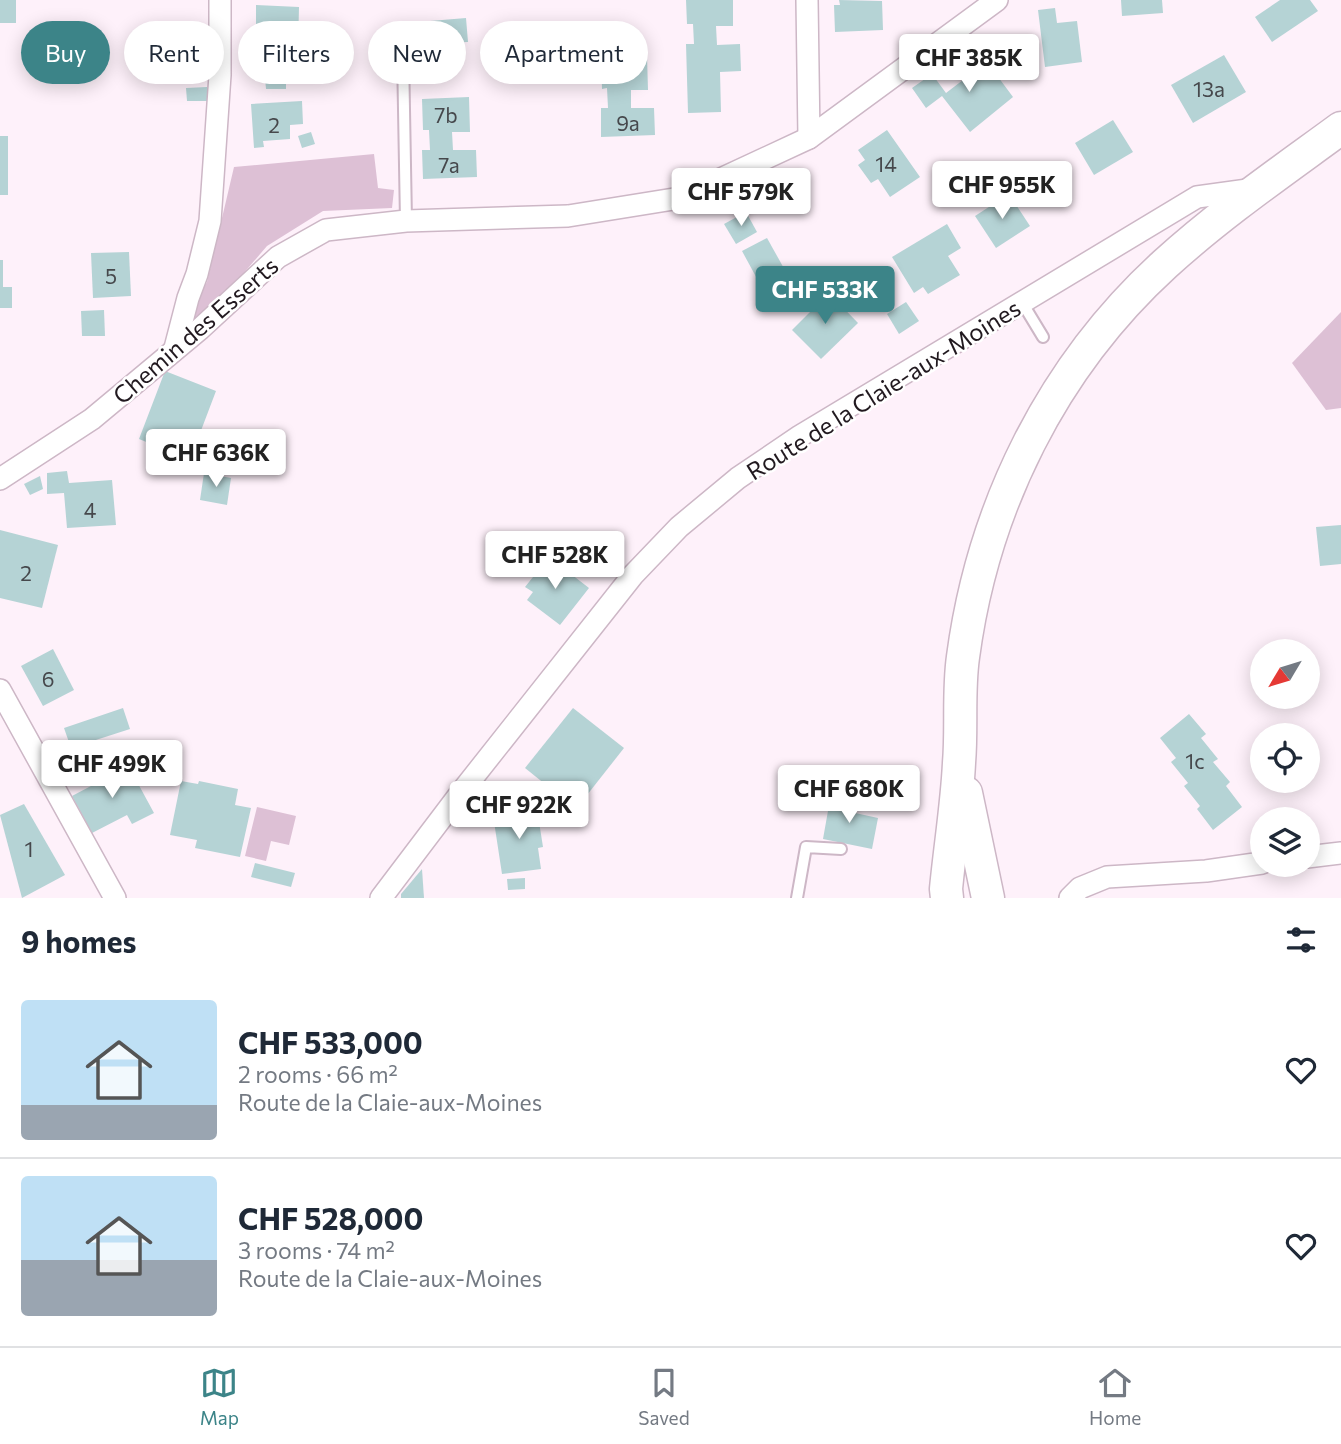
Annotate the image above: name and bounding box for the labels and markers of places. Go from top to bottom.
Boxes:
pin: CHF 385K [897,34,1041,94]
pin: CHF 955K [930,162,1074,221]
pin: CHF 579K [669,168,813,228]
pin: CHF 533K [753,266,897,326]
pin: CHF 636K [144,430,288,489]
pin: CHF 528K [483,532,627,591]
pin: CHF 499K [40,740,184,800]
pin: CHF 680K [777,766,921,825]
pin: CHF 922K [447,782,591,841]

